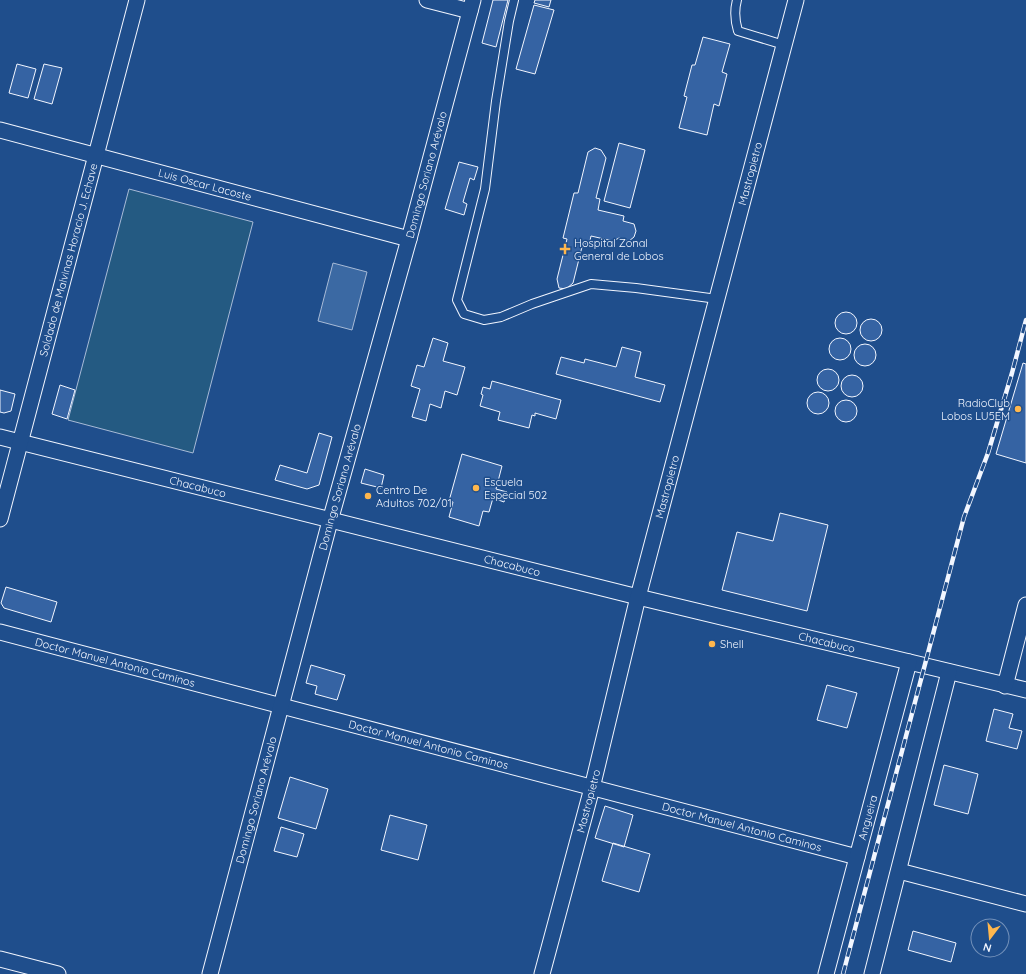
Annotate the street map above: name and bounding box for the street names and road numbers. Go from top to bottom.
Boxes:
street label: Domingo Soriano Arévalo [403,109,450,240]
street label: Mastropietro [735,140,765,207]
street label: Soldado de Malvinas Horacio J. Echave [36,162,101,358]
street label: Luis Oscar Lacoste [157,165,253,204]
street label: Domingo Soriano Arévalo [316,422,364,552]
street label: Mastropietro [652,453,682,520]
street label: Chacabuco [168,473,228,501]
street label: Chacabuco [482,552,542,579]
street label: Chacabuco [797,629,857,656]
street label: Doctor Manuel Antonio Caminos [34,635,197,690]
street label: Doctor Manuel Antonio Caminos [347,717,510,772]
street label: Domingo Soriano Arévalo [233,735,280,865]
street label: Mastropietro [573,768,603,834]
street label: Angueira [855,793,880,841]
street label: Doctor Manuel Antonio Caminos [660,799,823,854]

